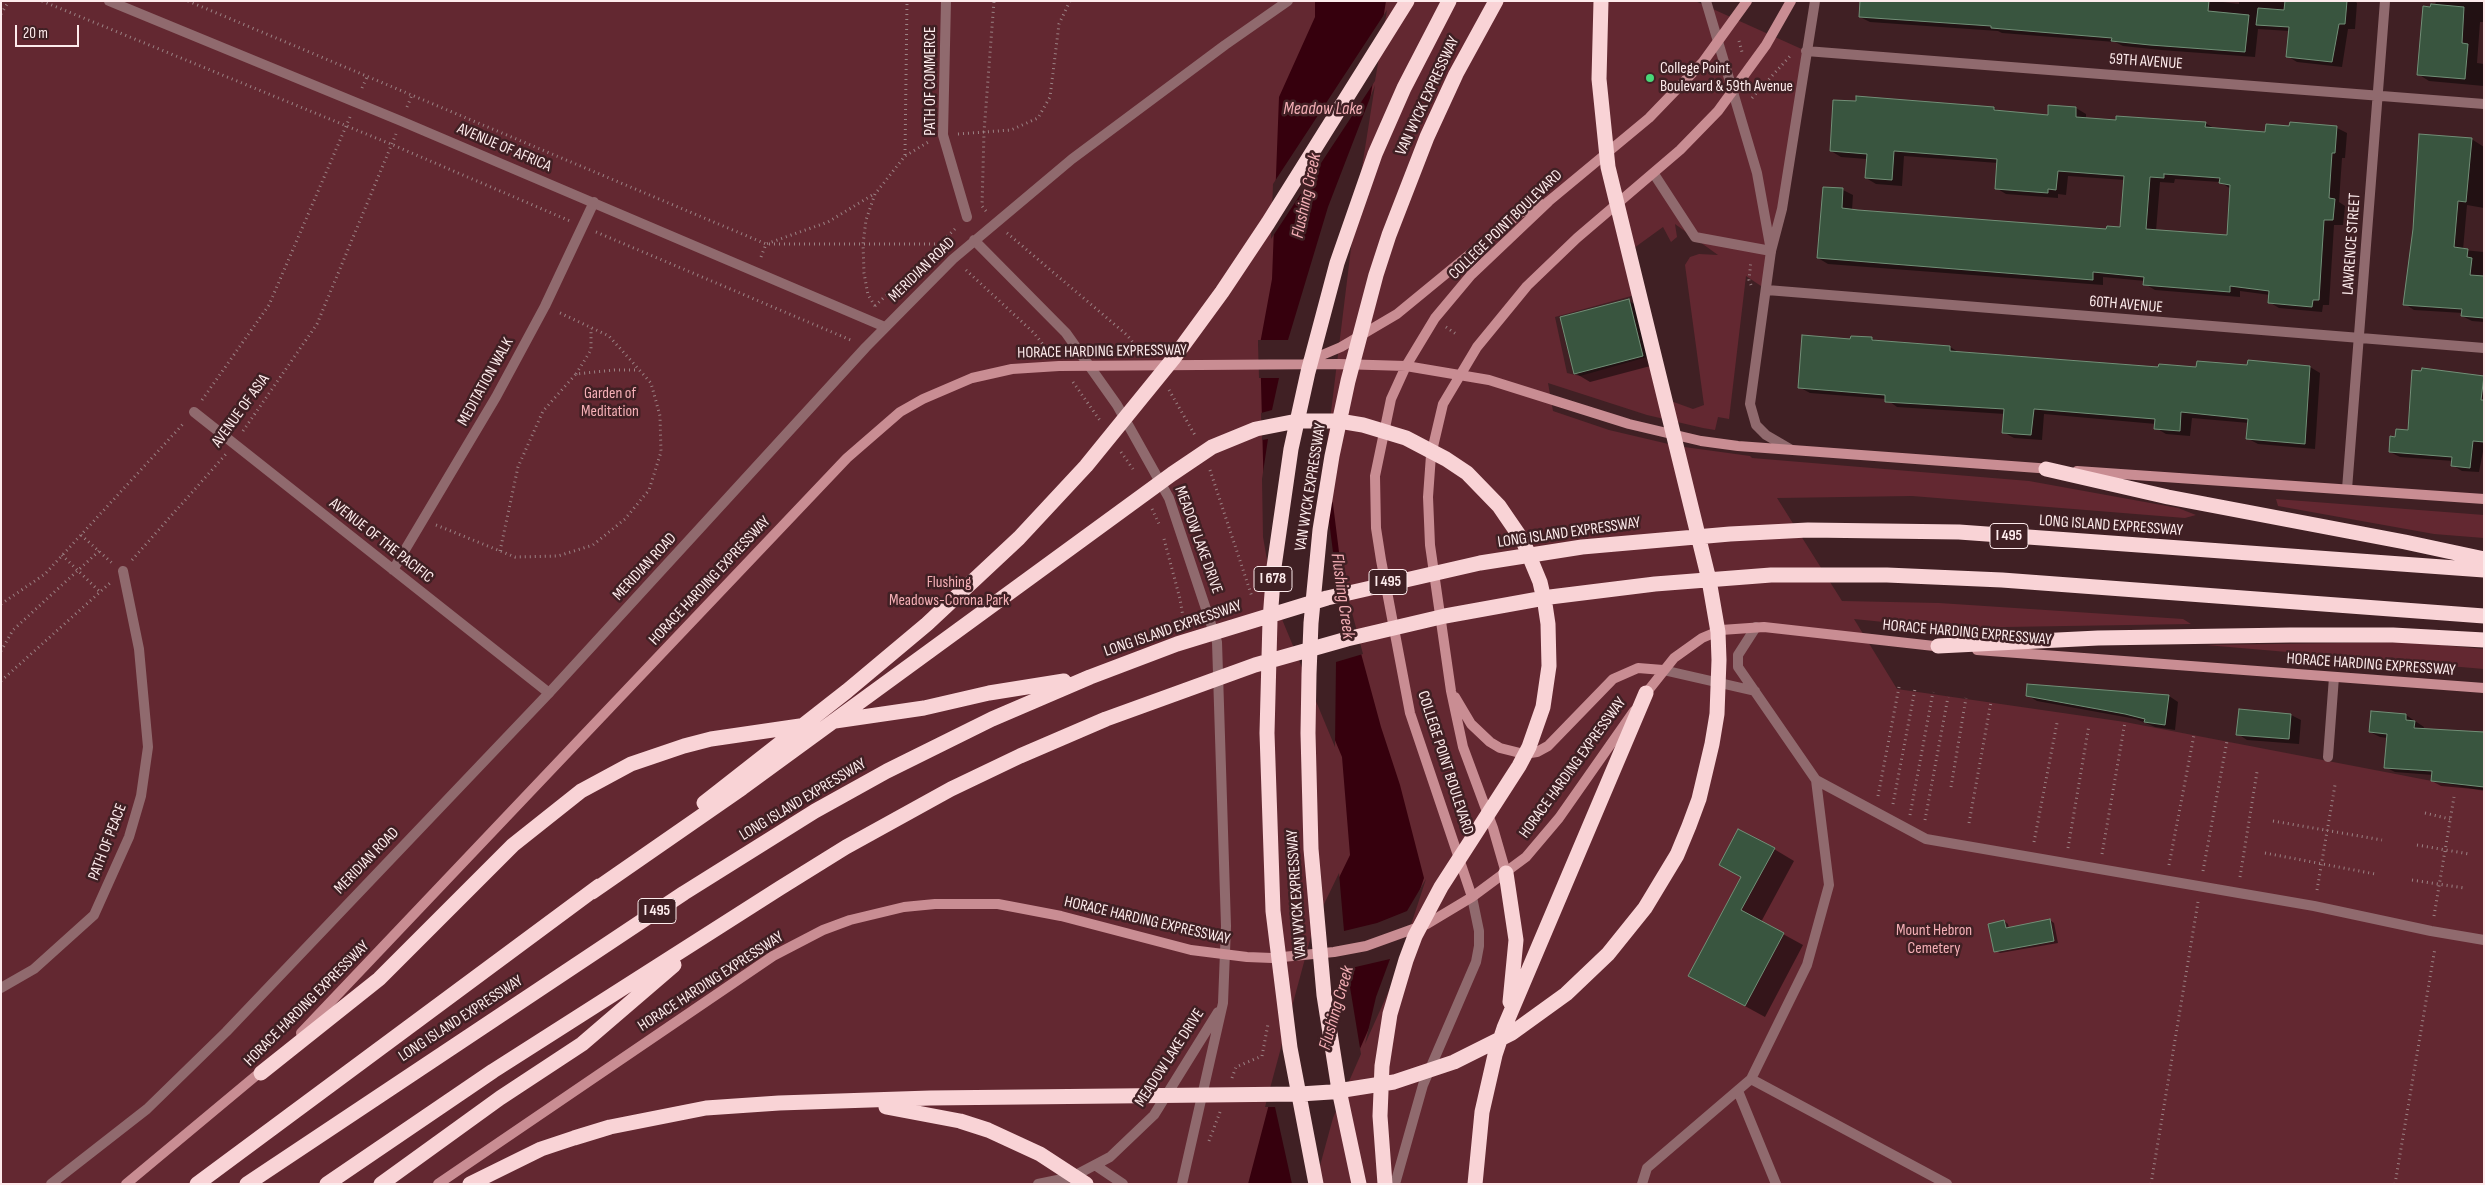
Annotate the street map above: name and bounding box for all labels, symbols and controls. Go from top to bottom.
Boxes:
scale bar [18,15,81,47]
text: 20 m [23,24,48,43]
street label: PATH OF COMMERCE [921,26,941,136]
street label: VAN WYCK EXPRESSWAY [1392,33,1464,159]
street label: 59TH AVENUE [2109,50,2183,74]
place label: College Point Boulevard & 59th Avenue [1660,59,1793,97]
marker: College Point Boulevard & 59th Avenue [1644,72,1656,84]
water label: Meadow Lake [1283,98,1363,120]
street label: AVENUE OF AFRICA [454,120,554,176]
water label: Flushing Creek [1287,152,1327,240]
street label: COLLEGE POINT BOULEVARD [1445,166,1567,284]
street label: LAWRENCE STREET [2339,192,2365,296]
street label: MERIDIAN ROAD [885,234,959,306]
street label: 60TH AVENUE [2088,292,2164,318]
street label: MEDITATION WALK [454,335,518,429]
street label: HORACE HARDING EXPRESSWAY [1017,341,1187,363]
street label: AVENUE OF ASIA [208,371,274,451]
park label: Garden of Meditation [581,384,639,422]
street label: VAN WYCK EXPRESSWAY [1291,422,1331,552]
street label: MEADOW LAKE DRIVE [1170,484,1226,596]
street label: AVENUE OF THE PACIFIC [325,494,437,588]
street label: LONG ISLAND EXPRESSWAY [2038,511,2184,541]
street label: HORACE HARDING EXPRESSWAY [645,512,775,650]
street label: LONG ISLAND EXPRESSWAY [1496,513,1642,553]
road number: I 495 [1990,524,2028,548]
street label: MERIDIAN ROAD [609,529,681,605]
water label: Flushing Creek [1325,552,1359,640]
road number: I 678 [1254,566,1292,592]
road number: I 495 [1369,570,1407,594]
park label: Flushing Meadows-Corona Park [889,573,1009,611]
street label: LONG ISLAND EXPRESSWAY [1102,596,1244,662]
street label: HORACE HARDING EXPRESSWAY [1882,616,2052,650]
street label: HORACE HARDING EXPRESSWAY [2286,650,2456,680]
street label: COLLEGE POINT BOULEVARD [1413,689,1477,837]
street label: HORACE HARDING EXPRESSWAY [1515,694,1631,842]
street label: LONG ISLAND EXPRESSWAY [736,755,870,845]
street label: PATH OF PEACE [85,801,131,883]
street label: MERIDIAN ROAD [331,824,403,898]
street label: VAN WYCK EXPRESSWAY [1283,829,1311,959]
street label: HORACE HARDING EXPRESSWAY [1062,893,1232,949]
road number: I 495 [638,898,676,924]
park label: Mount Hebron Cemetery [1896,921,1972,959]
street label: HORACE HARDING EXPRESSWAY [635,928,787,1036]
street label: HORACE HARDING EXPRESSWAY [240,937,374,1071]
water label: Flushing Creek [1315,964,1359,1052]
street label: LONG ISLAND EXPRESSWAY [395,972,527,1066]
street label: MEADOW LAKE DRIVE [1131,1005,1209,1111]

